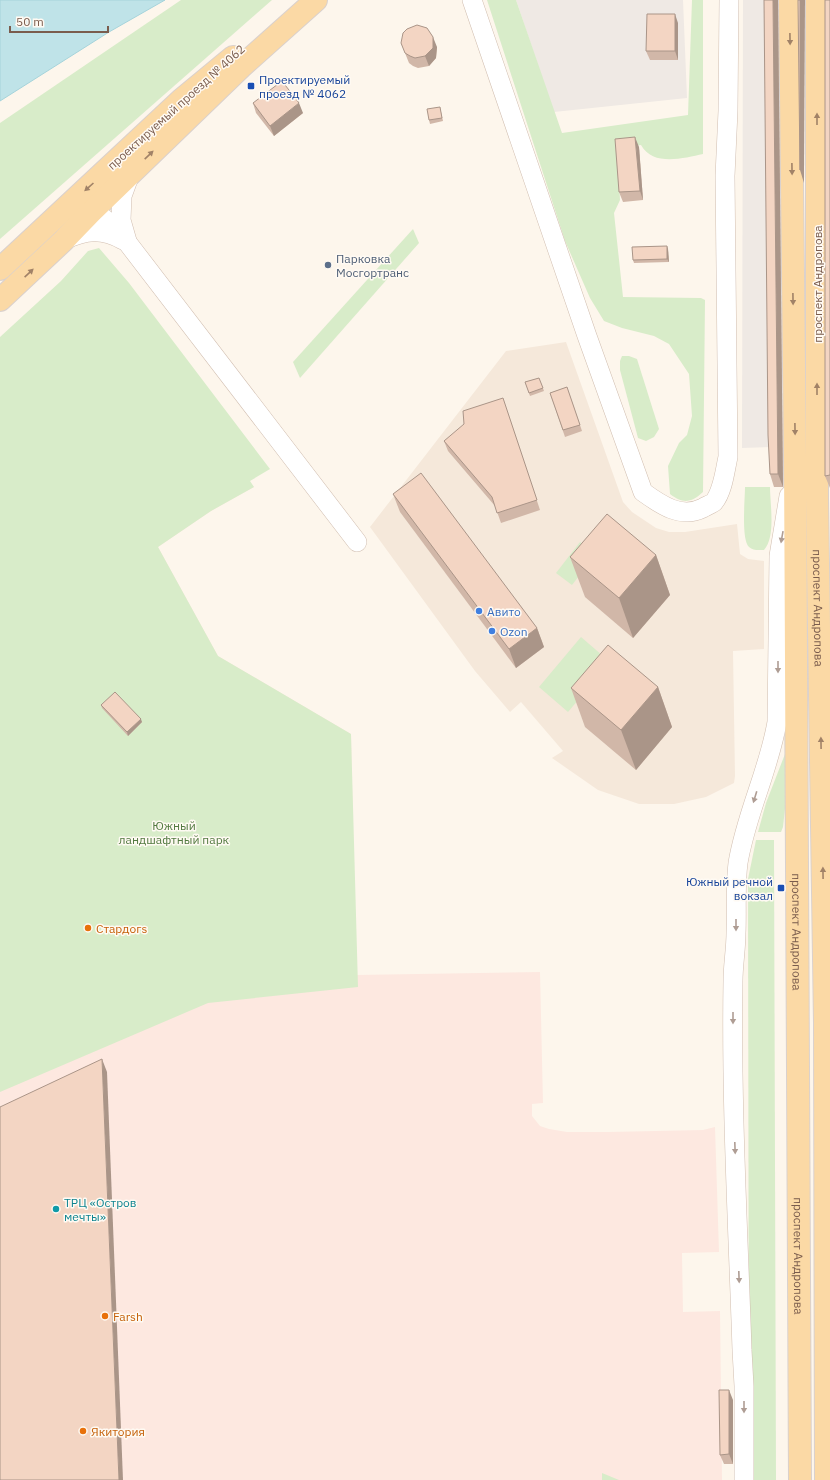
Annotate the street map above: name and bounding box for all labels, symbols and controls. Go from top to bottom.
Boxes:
scale bar [10,8,108,34]
text: 50 m [16,14,44,29]
one-way arrow [787,33,793,46]
street label: проектируемый проезд № 4062 [104,41,248,173]
place label: Проектируемый проезд № 4062 [259,72,350,101]
marker: Проектируемый проезд № 4062 [246,81,256,91]
one-way arrow [814,112,820,125]
one-way arrow [144,151,154,160]
one-way arrow [789,163,795,176]
one-way arrow [84,182,94,191]
street label: проспект Андропова [810,225,825,343]
place label: Парковка Мосгортранс [336,251,409,280]
marker: Парковка Мосгортранс [323,260,333,270]
one-way arrow [24,269,34,278]
one-way arrow [790,293,796,306]
one-way arrow [814,382,820,395]
one-way arrow [792,423,798,436]
one-way arrow [779,531,785,543]
street label: проспект Андропова [810,549,827,667]
place label: Авито [487,604,521,619]
marker: Авито [474,606,484,616]
place label: Ozon [500,624,527,639]
marker: Ozon [487,626,497,636]
one-way arrow [775,661,781,674]
one-way arrow [818,736,824,749]
one-way arrow [752,792,758,804]
park label: Южный ландшафтный парк [119,818,230,847]
one-way arrow [820,866,826,879]
street label: проспект Андропова [790,873,805,991]
place label: Южный речной вокзал [686,874,773,903]
marker: Южный речной вокзал [776,883,786,893]
one-way arrow [733,919,739,932]
place label: Стардогs [96,921,147,936]
marker: Стардогs [83,923,93,933]
one-way arrow [730,1012,736,1025]
one-way arrow [732,1142,738,1155]
place label: ТРЦ «Остров мечты» [64,1195,137,1224]
street label: проспект Андропова [791,1197,807,1315]
marker: ТРЦ «Остров мечты» [51,1204,61,1214]
one-way arrow [736,1271,742,1284]
place label: Farsh [113,1309,143,1324]
marker: Farsh [100,1311,110,1321]
one-way arrow [741,1401,747,1414]
place label: Якитория [91,1424,145,1439]
marker: Якитория [78,1426,88,1436]

